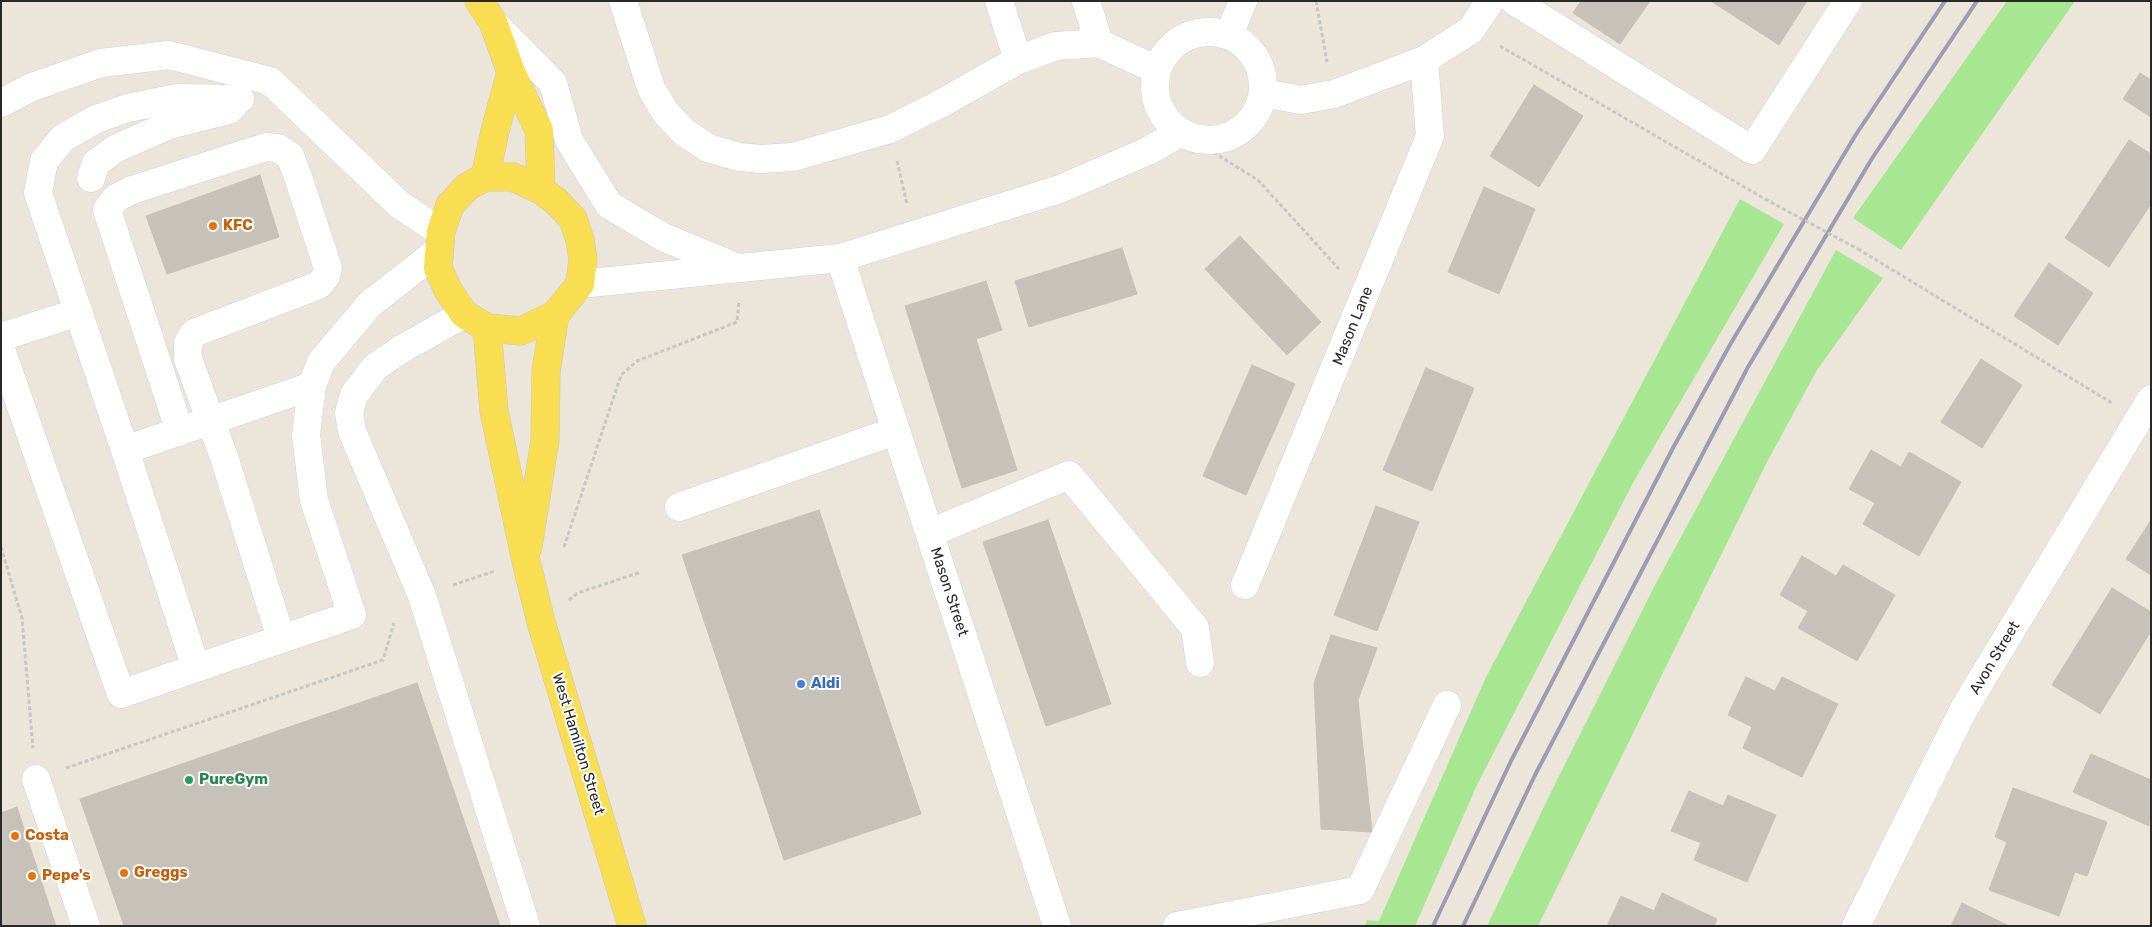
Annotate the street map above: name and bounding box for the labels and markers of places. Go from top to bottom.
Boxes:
place label: KFC [223,217,253,235]
marker: KFC [207,220,219,232]
place label: Aldi [811,675,840,693]
marker: Aldi [795,678,807,690]
place label: PureGym [199,771,268,789]
marker: PureGym [183,774,195,786]
place label: Costa [25,827,69,845]
marker: Costa [9,830,21,842]
place label: Greggs [134,864,188,882]
place label: Pepe's [42,867,91,885]
marker: Greggs [118,867,130,879]
marker: Pepe's [26,870,38,882]

